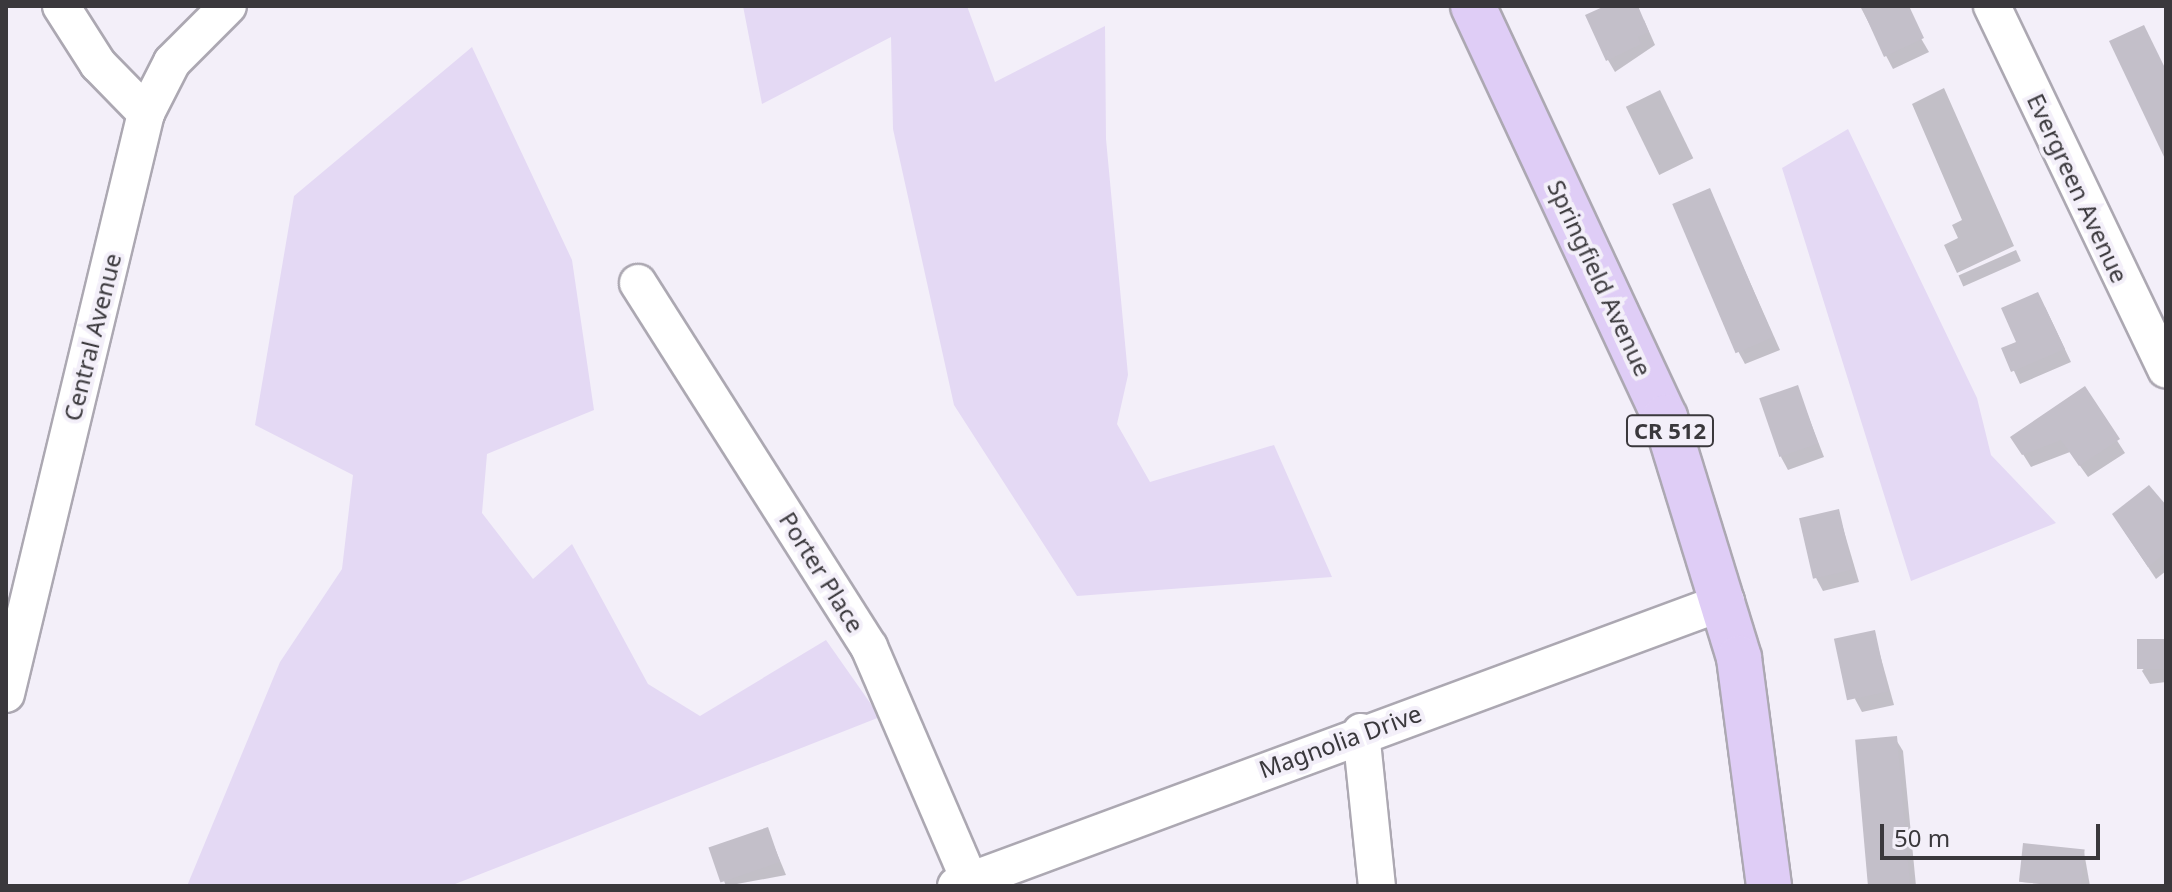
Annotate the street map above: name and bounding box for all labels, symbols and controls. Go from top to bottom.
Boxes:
street label: Evergreen Avenue [2022,89,2134,287]
street label: Springfield Avenue [1542,175,1658,381]
street label: Central Avenue [57,250,127,424]
road number: CR 512 [1624,413,1716,449]
street label: Porter Place [774,506,870,638]
street label: Magnolia Drive [1255,698,1425,784]
scale bar [1884,808,2104,858]
text: 50 m [1894,821,1950,854]

